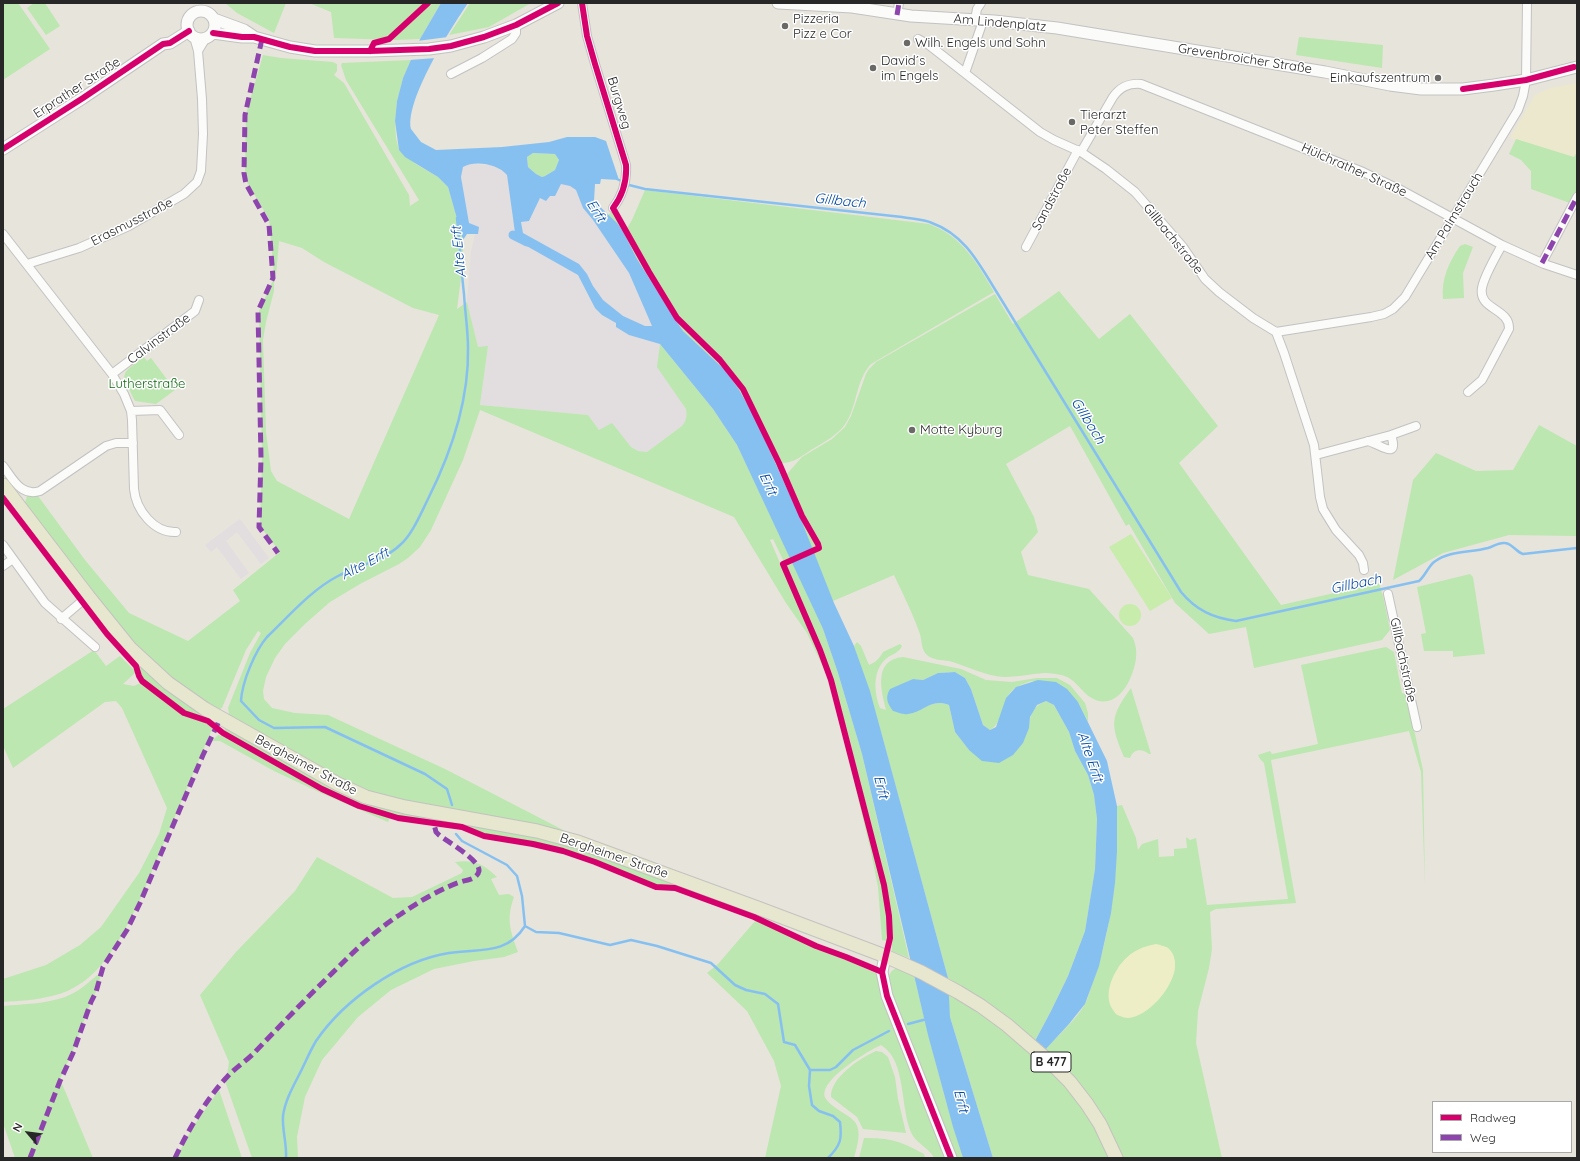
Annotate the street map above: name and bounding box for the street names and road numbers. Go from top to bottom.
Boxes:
street label: Am Lindenplatz [953,11,1047,35]
street label: Grevenbroicher Straße [1177,41,1313,77]
street label: Erprather Straße [31,54,123,122]
street label: Burgweg [604,75,634,131]
street label: Hülchrather Straße [1299,140,1409,200]
street label: Sandstraße [1029,165,1075,233]
street label: Am Palmstrauch [1422,170,1486,262]
street label: Erasmusstraße [88,195,176,249]
street label: Gillbachstraße [1140,201,1206,277]
street label: Calvinstraße [124,310,194,368]
street label: Gillbachstraße [1386,616,1420,704]
street label: Bergheimer Straße [252,731,360,799]
street label: Bergheimer Straße [558,830,670,882]
road number: B 477 [1031,1052,1071,1072]

